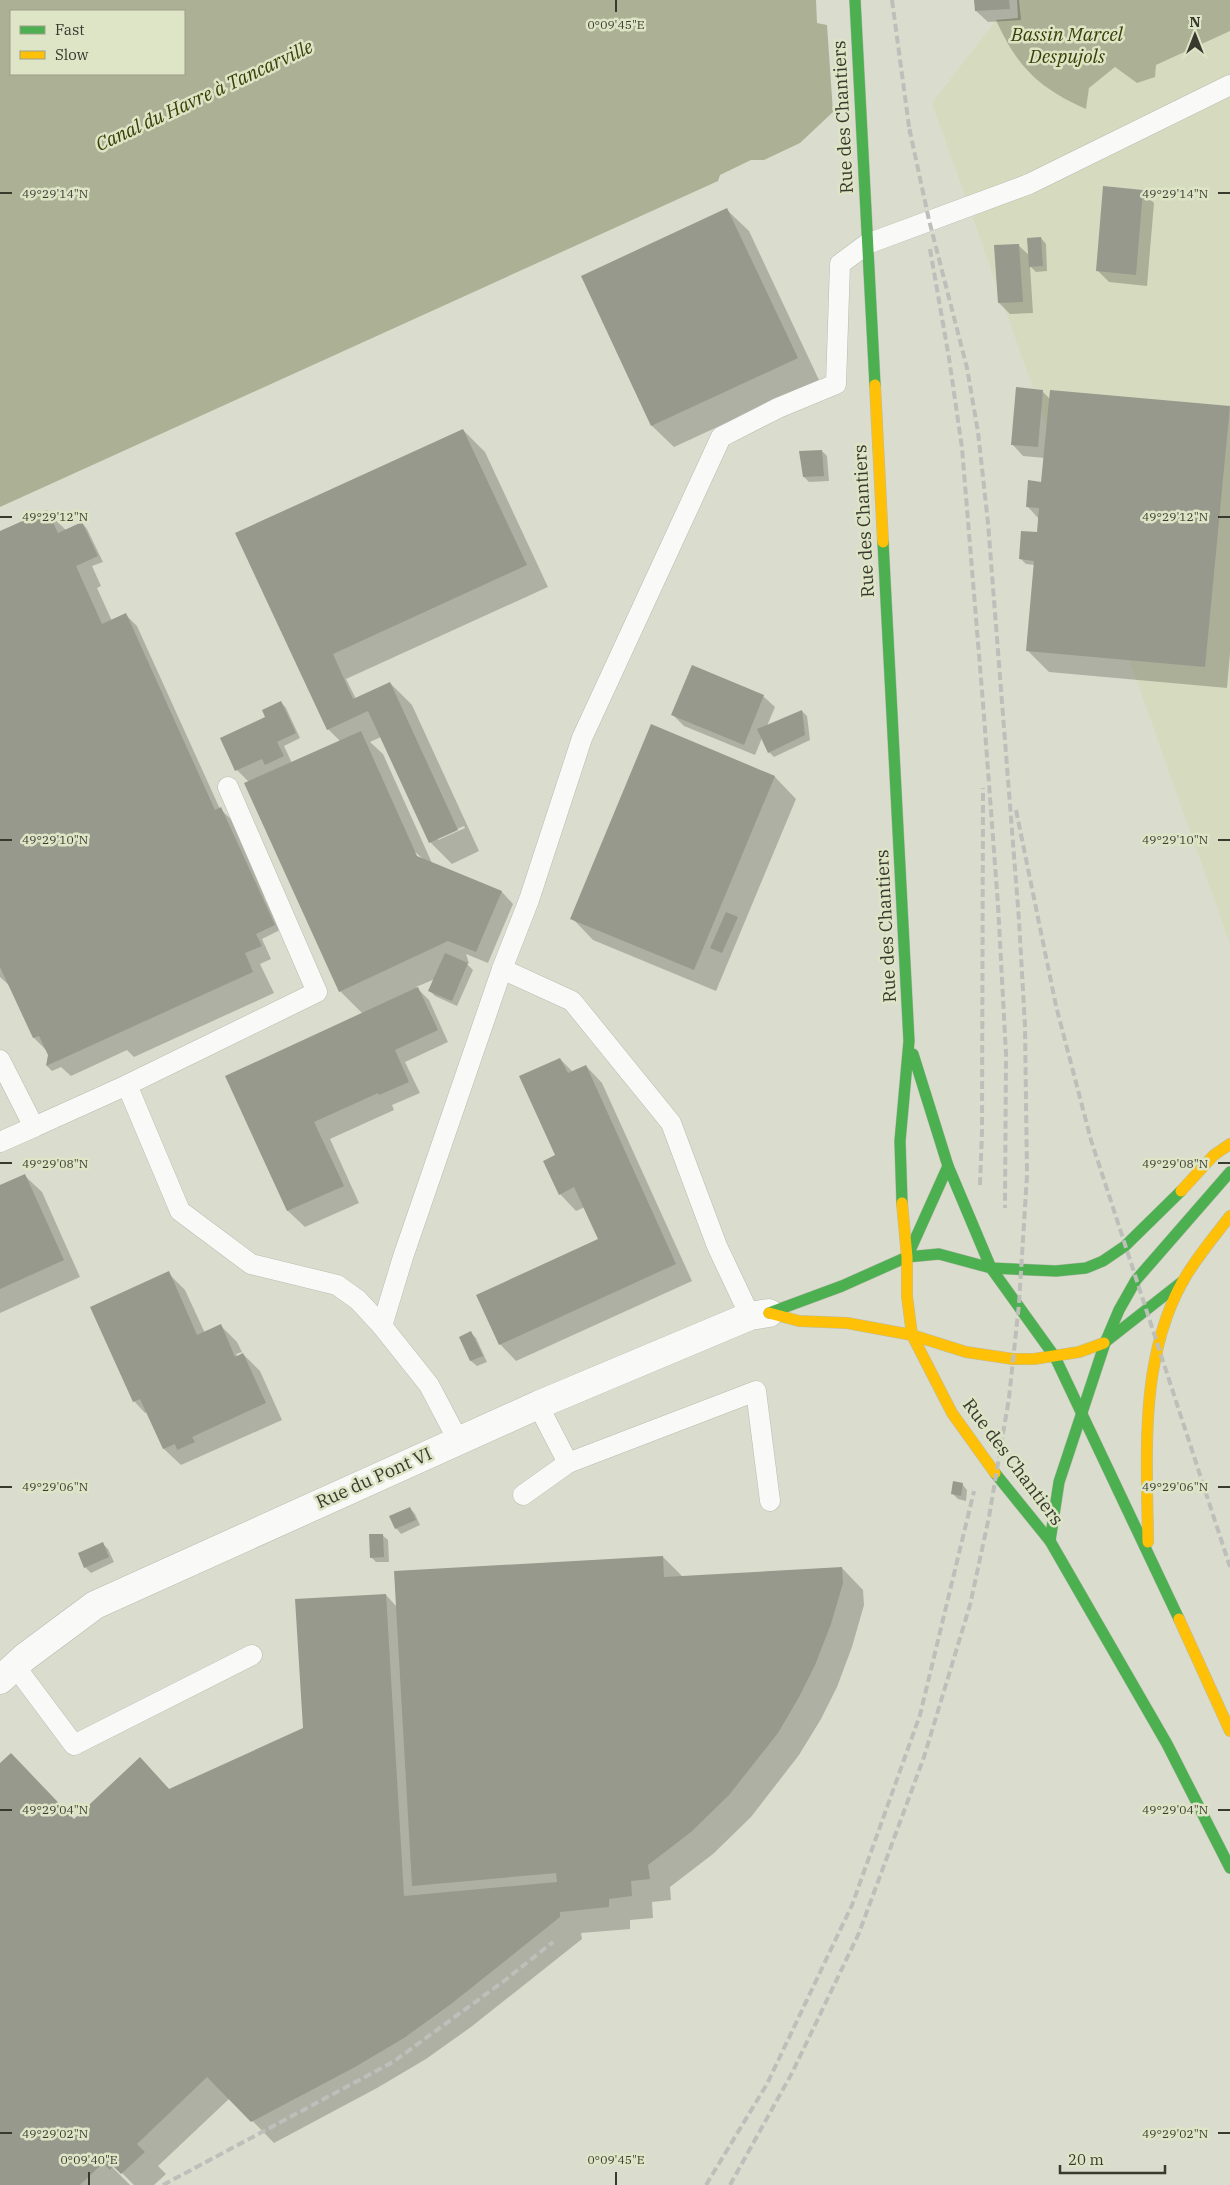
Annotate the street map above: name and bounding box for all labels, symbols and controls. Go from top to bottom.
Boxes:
legend [10,10,185,75]
north arrow [1170,10,1220,60]
text: N [1189,13,1201,31]
text: 0°09'45"E [587,17,645,32]
text: Fast [55,20,85,39]
water label: Bassin Marcel Despujols [1010,22,1124,68]
water label: Canal du Havre à Tancarville [91,34,317,156]
street label: Rue des Chantiers [827,40,858,194]
text: Slow [55,45,89,64]
text: 49°29'14"N [22,186,88,201]
text: 49°29'14"N [1142,186,1208,201]
street label: Rue des Chantiers [848,444,879,598]
text: 49°29'12"N [22,509,88,524]
text: 49°29'12"N [1142,509,1208,524]
text: 49°29'10"N [22,832,88,847]
text: 49°29'10"N [1142,832,1208,847]
street label: Rue des Chantiers [870,849,901,1003]
text: 49°29'08"N [22,1156,88,1171]
text: 49°29'08"N [1142,1156,1208,1171]
street label: Rue des Chantiers [958,1394,1069,1530]
street label: Rue du Pont VI [312,1442,435,1513]
text: 49°29'06"N [22,1479,88,1494]
text: 49°29'06"N [1142,1479,1208,1494]
text: 49°29'04"N [22,1802,88,1817]
text: 49°29'04"N [1142,1802,1208,1817]
text: 49°29'02"N [22,2126,88,2141]
text: 49°29'02"N [1142,2126,1208,2141]
scale bar [1060,2142,1165,2174]
text: 20 m [1068,2150,1104,2169]
text: 0°09'40"E [60,2152,118,2167]
text: 0°09'45"E [587,2152,645,2167]

